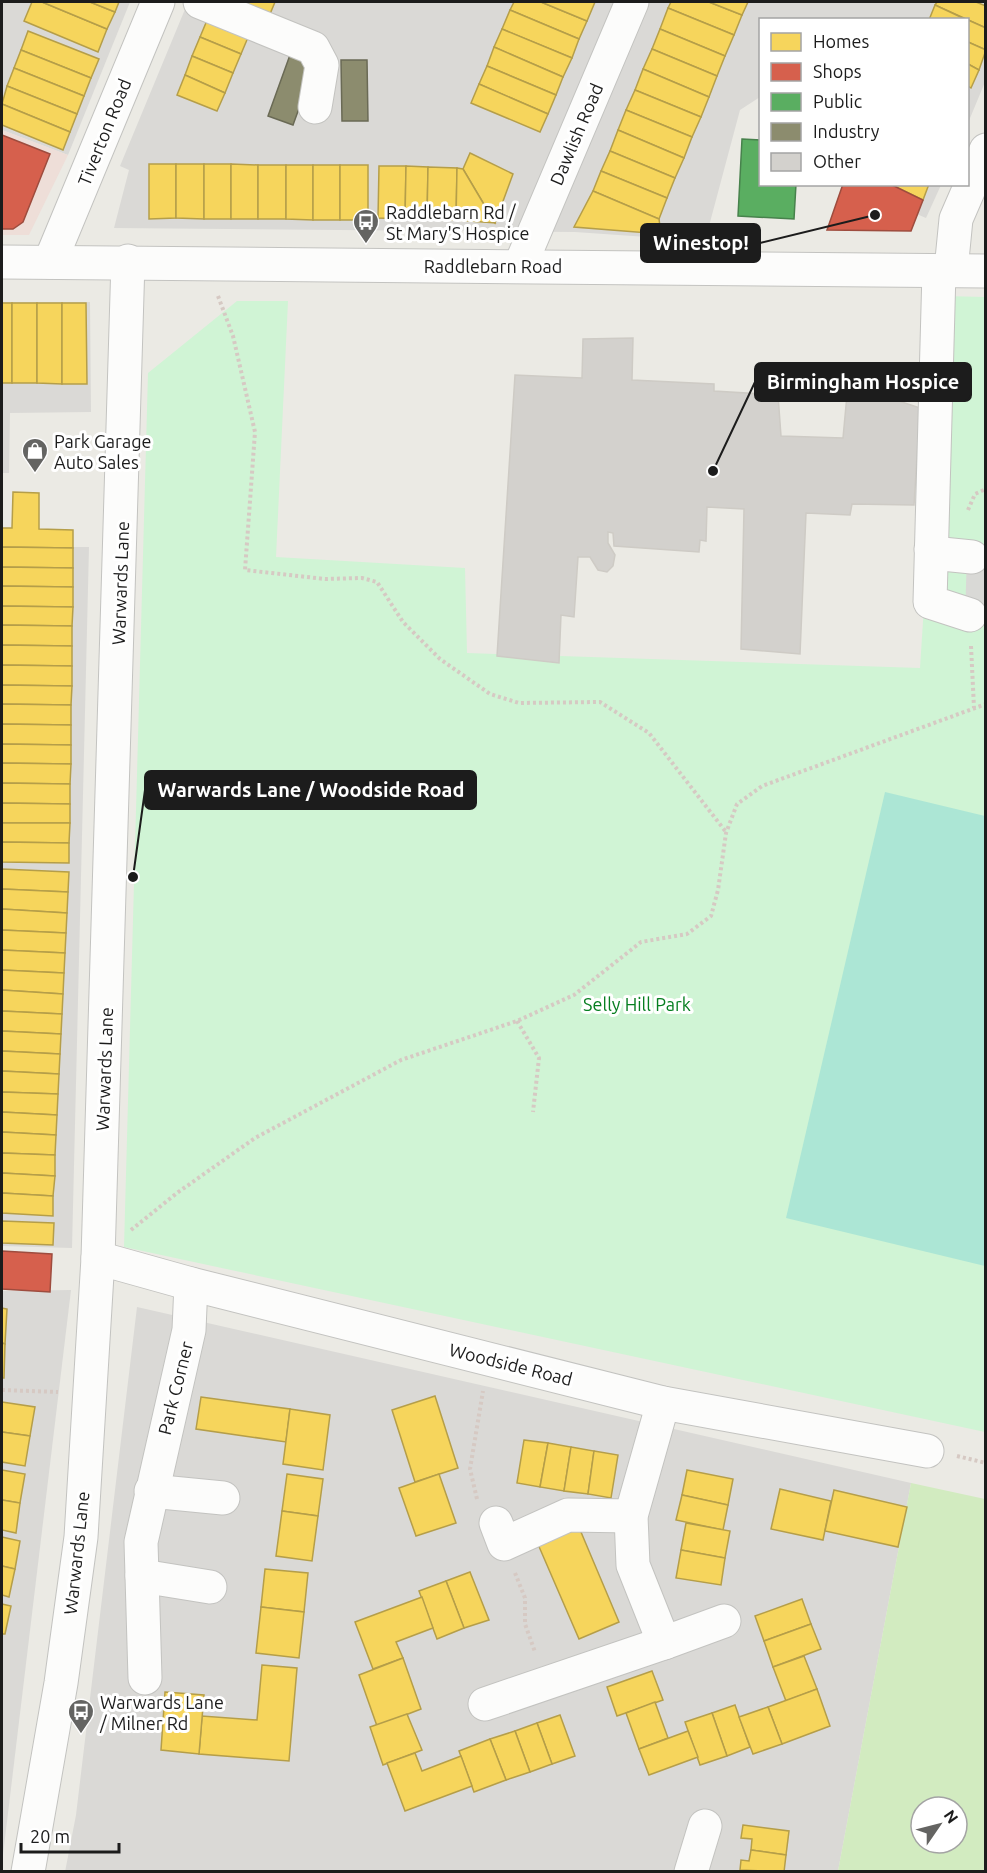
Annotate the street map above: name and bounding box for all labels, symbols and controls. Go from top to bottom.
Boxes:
legend [759,18,969,186]
text: Homes [813,31,870,51]
text: Shops [813,61,862,81]
street label: Tiverton Road [73,76,135,188]
street label: Dawlish Road [546,80,606,188]
text: Public [813,91,862,111]
text: Industry [813,121,880,141]
text: Other [813,151,861,171]
place label: Raddlebarn Rd / St Mary'S Hospice [386,202,529,243]
bus stop icon: Raddlebarn Rd / St Mary'S Hospice [351,207,381,245]
callout: Winestop! [641,224,760,262]
text: Winestop! [653,231,749,254]
street label: Raddlebarn Road [424,256,562,276]
callout: Birmingham Hospice [755,363,971,401]
text: Birmingham Hospice [767,370,959,393]
place label: Park Garage Auto Sales [54,431,151,472]
shop icon: Park Garage Auto Sales [20,436,50,474]
street label: Warwards Lane [108,521,132,645]
callout: Warwards Lane / Woodside Road [145,771,476,809]
text: Warwards Lane / Woodside Road [158,778,464,801]
park label: Selly Hill Park [583,994,691,1014]
street label: Warwards Lane [92,1007,116,1131]
street label: Park Corner [154,1339,196,1437]
street label: Woodside Road [447,1339,575,1389]
street label: Warwards Lane [60,1490,92,1616]
place label: Warwards Lane / Milner Rd [99,1692,224,1733]
bus stop icon: Warwards Lane / Milner Rd [66,1697,96,1735]
north arrow [909,1795,969,1855]
text: N [940,1806,962,1826]
scale bar [21,1816,118,1854]
text: 20 m [30,1826,70,1846]

